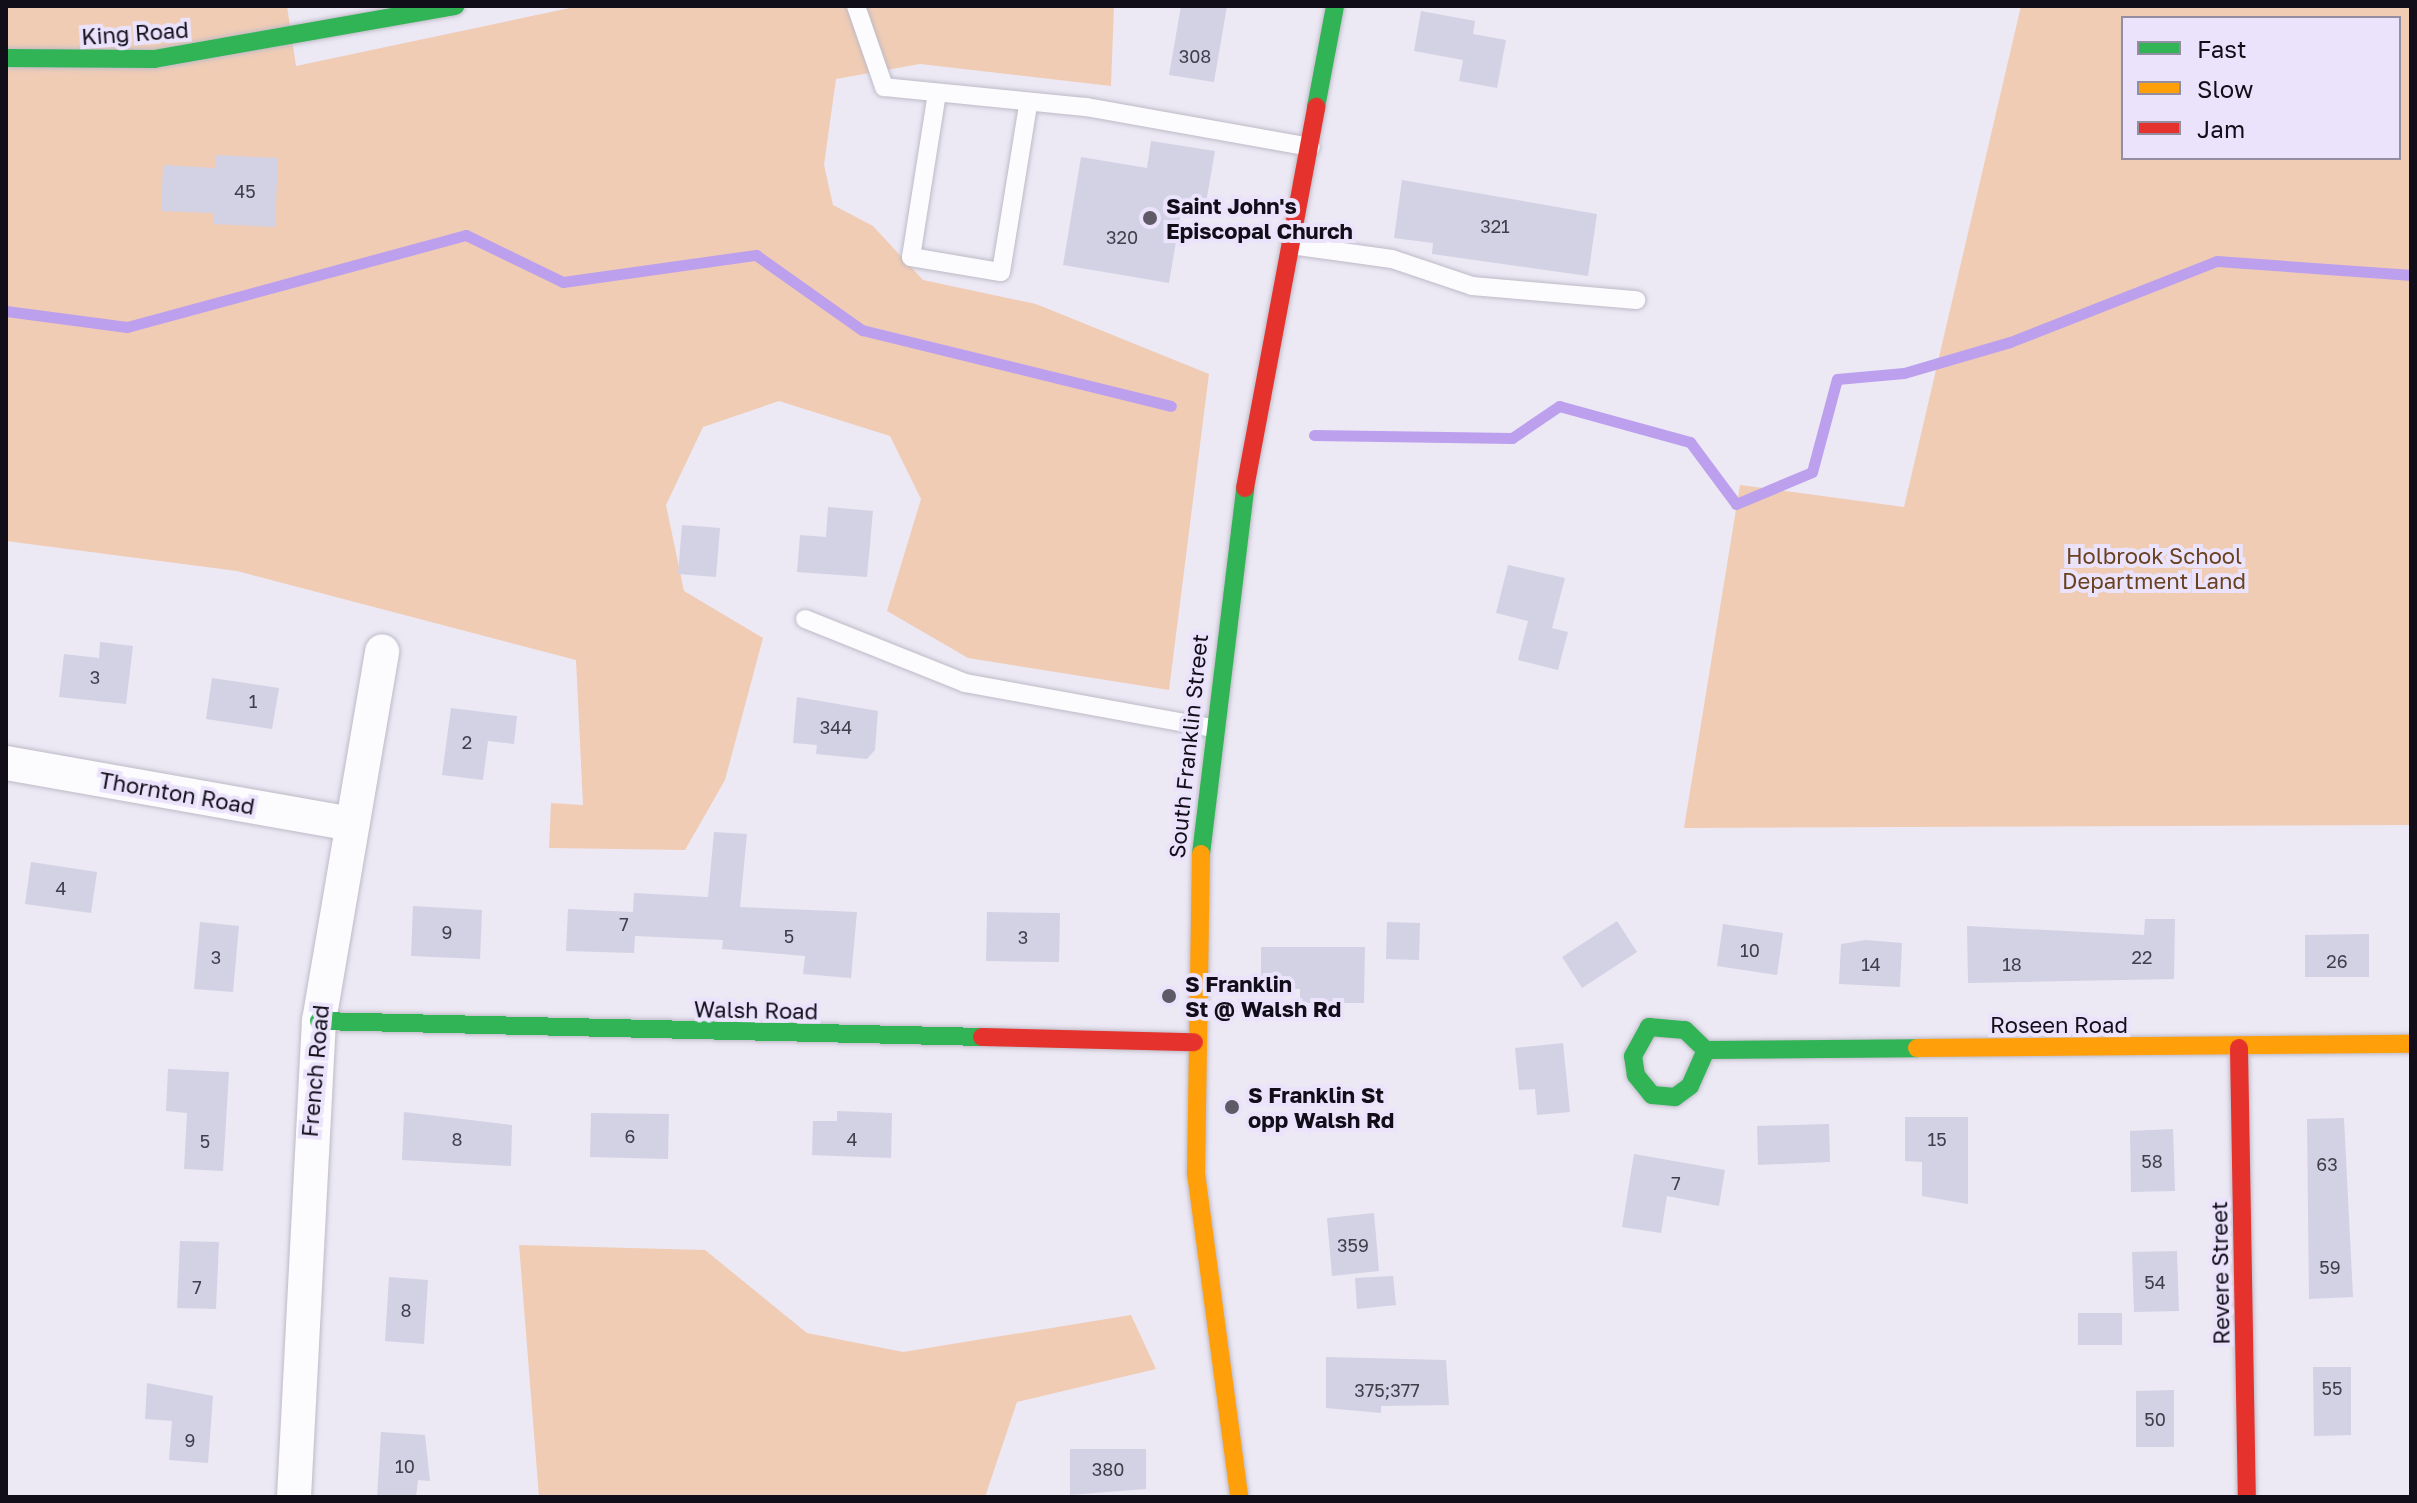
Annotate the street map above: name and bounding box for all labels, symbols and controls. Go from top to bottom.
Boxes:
street label: King Road [80,16,190,50]
legend [2121,16,2401,160]
text: Fast [2197,34,2247,63]
house number: 308 [1179,45,1211,67]
text: Slow [2197,74,2253,103]
text: Jam [2197,114,2245,143]
house number: 45 [234,180,256,202]
place label: Saint John's Episcopal Church [1166,192,1353,244]
marker: Saint John's Episcopal Church [1141,209,1159,227]
house number: 321 [1480,215,1510,237]
house number: 320 [1106,226,1138,248]
park label: Holbrook School Department Land [2062,542,2246,594]
street label: South Franklin Street [1163,633,1213,859]
house number: 3 [90,666,100,688]
house number: 1 [249,690,257,712]
house number: 344 [820,716,852,738]
house number: 2 [462,731,472,753]
street label: Thornton Road [97,766,257,820]
house number: 4 [56,877,66,899]
house number: 7 [619,913,629,935]
house number: 9 [442,921,452,943]
house number: 5 [784,925,794,947]
house number: 3 [1018,926,1028,948]
house number: 10 [1740,939,1760,961]
house number: 3 [211,946,221,968]
house number: 22 [2132,946,2152,968]
house number: 26 [2326,950,2348,972]
house number: 14 [1861,953,1881,975]
house number: 18 [2002,953,2022,975]
place label: S Franklin St @ Walsh Rd [1185,970,1341,1022]
marker: S Franklin St @ Walsh Rd [1160,987,1178,1005]
street label: Walsh Road [694,996,818,1024]
street label: French Road [296,1004,334,1138]
street label: Roseen Road [1990,1012,2128,1038]
place label: S Franklin St opp Walsh Rd [1248,1081,1394,1132]
marker: S Franklin St opp Walsh Rd [1223,1098,1241,1116]
house number: 6 [625,1125,635,1147]
house number: 8 [452,1128,462,1150]
house number: 4 [847,1128,857,1150]
house number: 15 [1927,1128,1947,1150]
house number: 5 [200,1130,210,1152]
house number: 58 [2141,1150,2163,1172]
house number: 63 [2316,1153,2338,1175]
house number: 7 [1671,1172,1681,1194]
street label: Revere Street [2206,1201,2234,1345]
house number: 359 [1337,1234,1369,1256]
house number: 59 [2319,1256,2341,1278]
house number: 54 [2144,1271,2166,1293]
house number: 7 [192,1276,202,1298]
house number: 8 [401,1299,411,1321]
house number: 55 [2322,1377,2342,1399]
house number: 375;377 [1354,1379,1420,1401]
house number: 50 [2144,1408,2166,1430]
house number: 9 [185,1429,195,1451]
house number: 10 [395,1455,415,1477]
house number: 380 [1092,1458,1124,1480]

